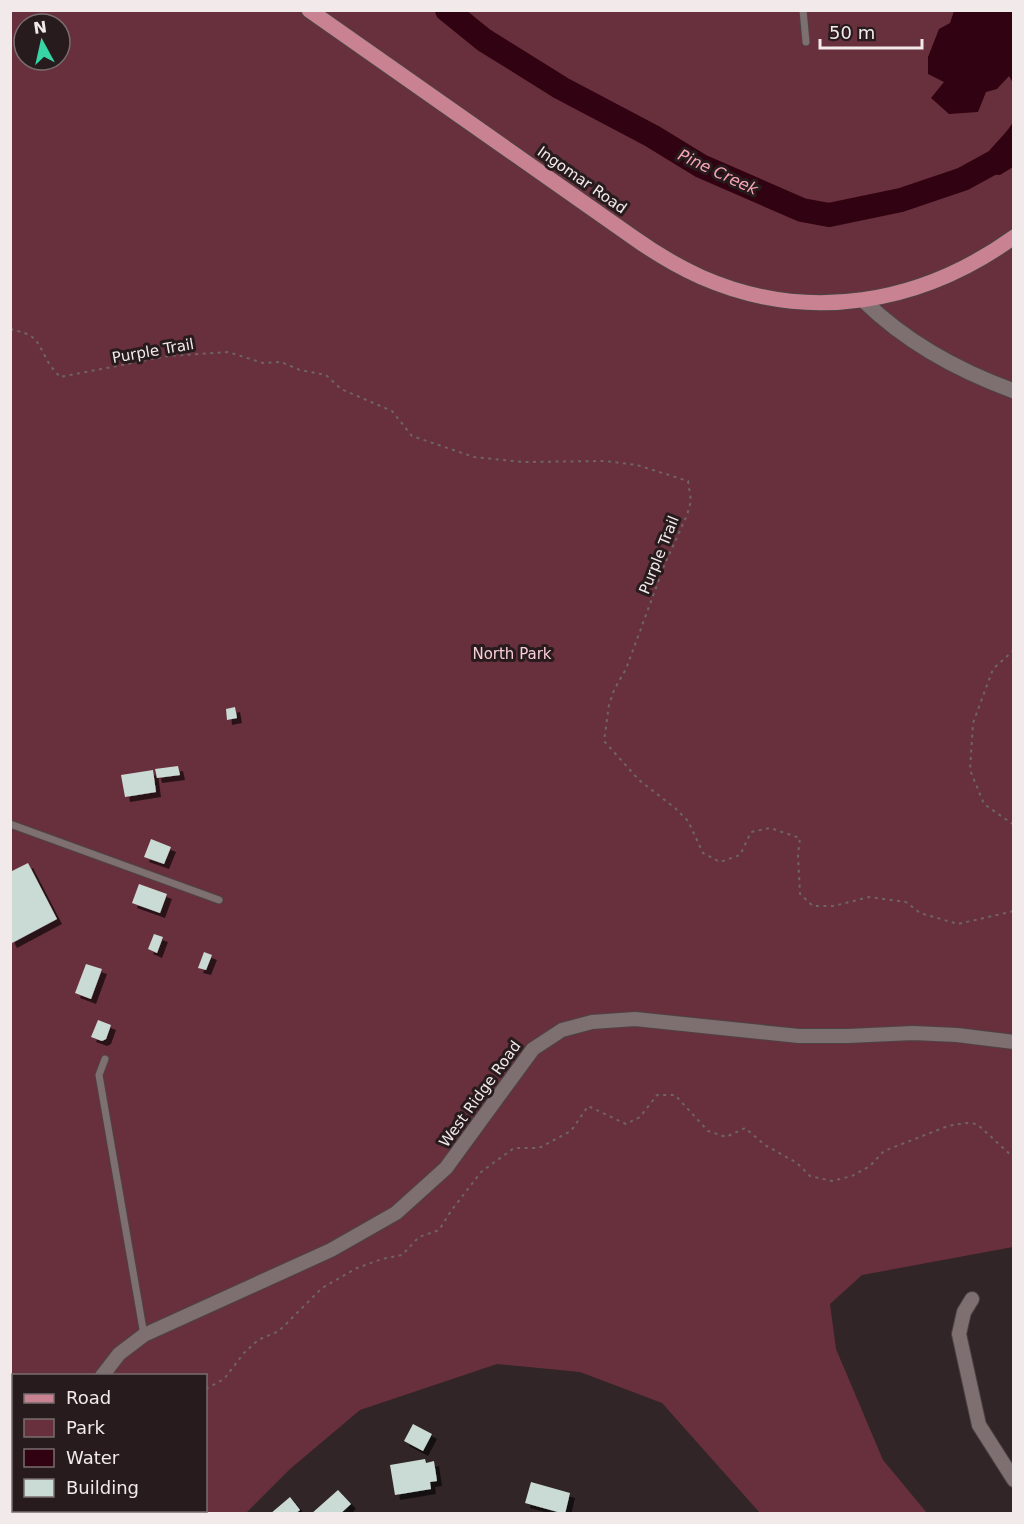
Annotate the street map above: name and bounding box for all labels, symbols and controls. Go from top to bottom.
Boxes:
north arrow [12,12,72,72]
scale bar [820,12,922,50]
text: N [32,17,48,38]
text: 50 m [829,22,875,43]
street label: Ingomar Road [534,143,630,217]
water label: Pine Creek [675,145,762,199]
street label: Purple Trail [111,335,195,367]
street label: Purple Trail [635,513,683,597]
park label: North Park [472,645,552,663]
street label: West Ridge Road [435,1037,525,1151]
legend [12,1374,207,1512]
text: Road [66,1387,111,1408]
text: Park [66,1417,105,1438]
text: Water [66,1447,120,1468]
text: Building [66,1477,139,1498]

